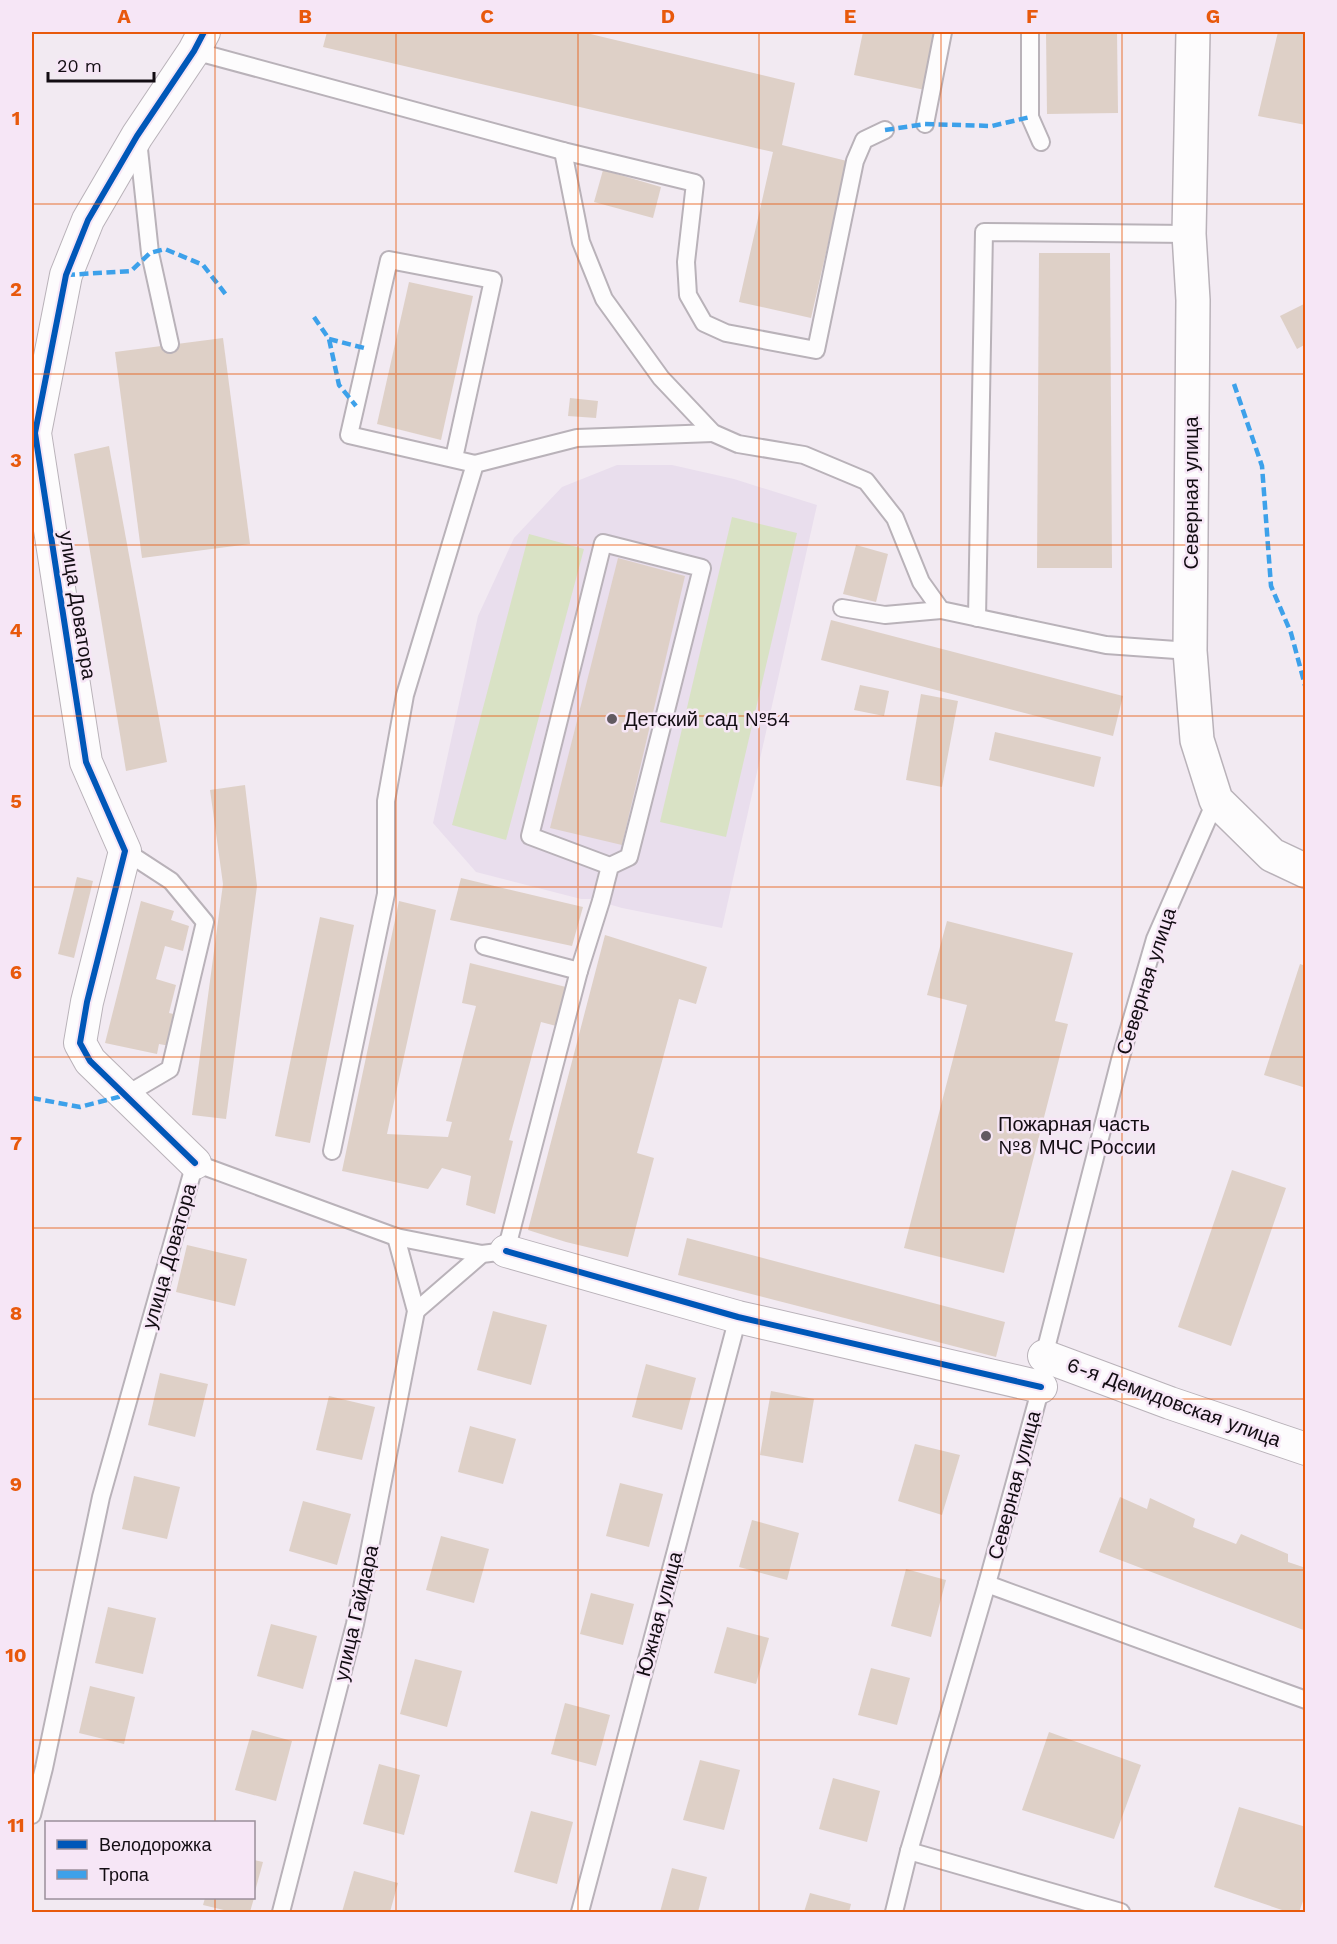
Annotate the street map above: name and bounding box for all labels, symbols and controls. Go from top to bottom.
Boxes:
text: A [117,4,131,28]
text: B [298,4,312,28]
text: C [480,4,494,28]
text: D [661,4,675,28]
text: E [844,4,856,28]
text: F [1026,4,1038,28]
text: G [1206,4,1220,28]
scale bar [48,45,154,83]
text: 20 m [57,55,102,76]
text: 1 [12,106,20,130]
text: 2 [10,277,22,301]
street label: Северная улица [1179,416,1203,570]
text: 3 [10,448,22,472]
street label: улица Доватора [54,529,102,682]
text: 4 [10,618,23,642]
place label: Детский сад №54 [624,707,790,731]
marker: Детский сад №54 [605,712,619,726]
text: 5 [10,789,22,813]
street label: Северная улица [1111,904,1181,1057]
text: 6 [10,960,22,984]
place label: Пожарная часть №8 МЧС России [998,1112,1156,1159]
marker: Пожарная часть №8 МЧС России [979,1129,993,1143]
text: 7 [10,1131,22,1155]
street label: улица Доватора [137,1180,201,1331]
text: 8 [10,1301,22,1325]
street label: 6-я Демидовская улица [1064,1352,1285,1452]
street label: Северная улица [983,1407,1046,1562]
text: 9 [10,1472,22,1496]
street label: улица Гайдара [329,1542,384,1683]
street label: Южная улица [631,1548,687,1679]
text: 10 [5,1643,27,1667]
text: 11 [7,1813,25,1837]
legend [45,1821,255,1899]
text: Велодорожка [99,1834,212,1855]
text: Тропа [99,1864,150,1885]

